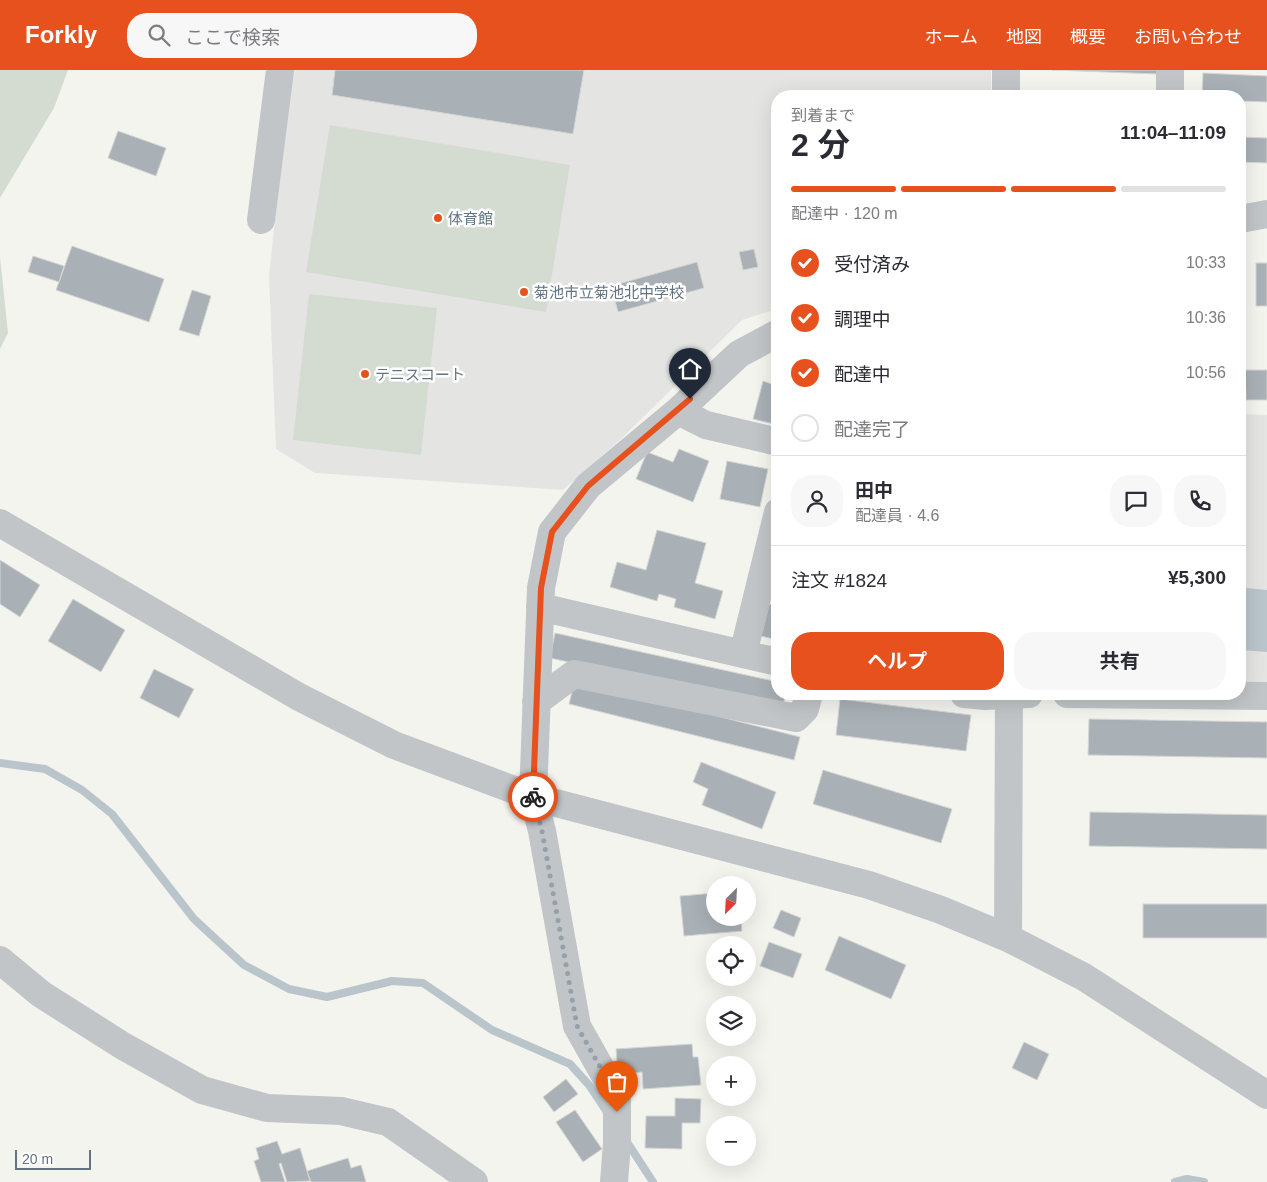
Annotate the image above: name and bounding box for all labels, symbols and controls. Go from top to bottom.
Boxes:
search box [127,13,477,58]
text: Forkly [25,21,97,48]
icon: search [145,21,173,49]
text: ここで検索 [185,27,280,48]
text: ホーム [925,27,978,47]
text: 地図 [1006,27,1042,47]
text: 概要 [1070,27,1106,47]
text: お問い合わせ [1134,27,1242,47]
text: 到着まで [791,107,855,124]
text: 11:04–11:09 [1120,122,1226,143]
text: 2 分 [791,127,850,163]
text: 配達中 · 120 m [791,205,898,222]
place label: 体育館 [448,210,493,227]
marker: 体育館 [432,212,444,224]
icon: check [791,249,819,277]
text: 受付済み [834,254,910,275]
text: 10:33 [1186,254,1226,271]
place label: 菊池市立菊池北中学校 [534,284,684,301]
marker: 菊池市立菊池北中学校 [518,286,530,298]
icon: check [791,304,819,332]
text: 調理中 [834,309,891,330]
text: 10:36 [1186,309,1226,326]
pin [669,348,711,399]
icon: home [676,355,704,383]
icon: check [791,359,819,387]
text: 配達中 [834,364,891,385]
text: 10:56 [1186,364,1226,381]
place label: テニスコート [375,366,465,383]
marker: テニスコート [359,368,371,380]
text: 配達完了 [834,419,910,440]
button: person [791,475,843,527]
button: chat [1110,475,1162,527]
button: phone [1174,475,1226,527]
text: 田中 [855,480,893,501]
text: 配達員 · 4.6 [855,507,939,524]
text: ¥5,300 [1168,567,1226,588]
text: 注文 #1824 [791,570,887,591]
button: ヘルプ [791,632,1004,690]
button: 共有 [1014,632,1226,690]
courier [508,772,558,822]
icon: bike [519,783,547,811]
north arrow [706,876,756,926]
map controls [706,876,756,1166]
button: locate [706,936,756,986]
button: layers [706,996,756,1046]
button: + [706,1056,756,1106]
pin [596,1061,638,1112]
icon: bag [603,1068,631,1096]
button: − [706,1116,756,1166]
scale bar [15,1147,91,1170]
text: 20 m [22,1151,53,1167]

